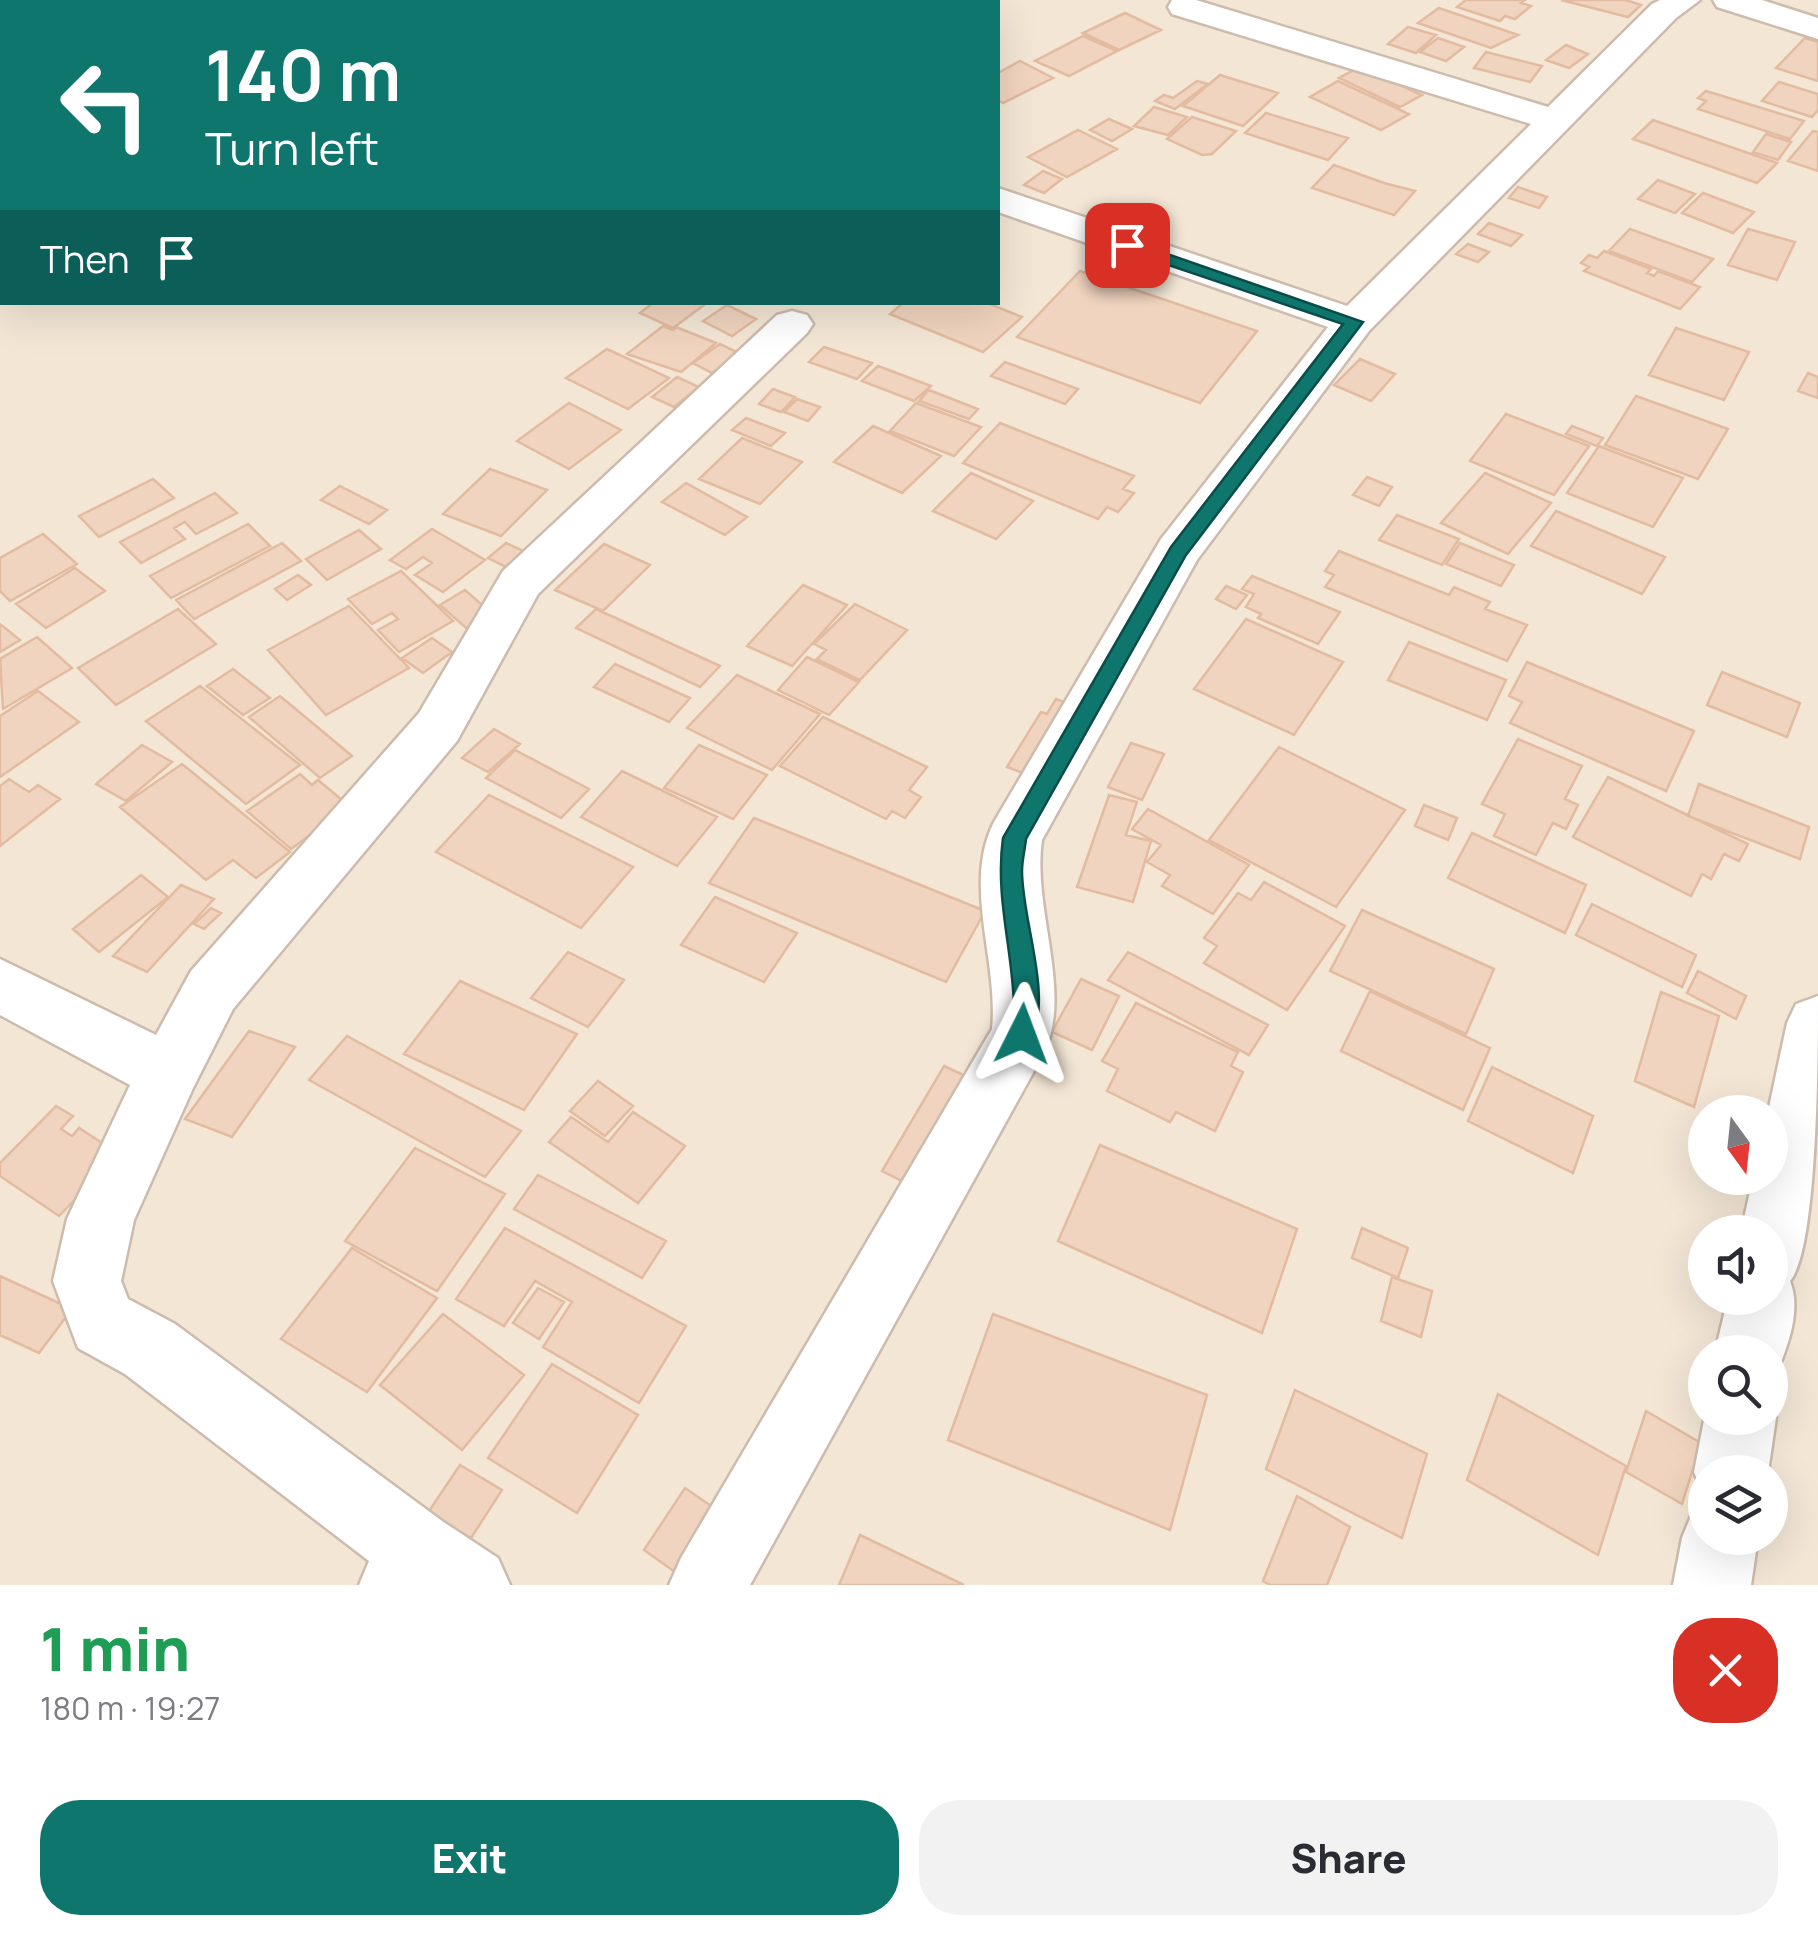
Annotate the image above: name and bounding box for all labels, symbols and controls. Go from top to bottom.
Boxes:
text: 140 m [205,26,401,122]
icon: left [40,40,170,170]
text: Turn left [205,117,379,179]
pin [1085,203,1170,288]
icon: arrive [1100,218,1155,273]
icon: arrive [149,230,204,285]
text: Then [40,232,129,284]
position arrow [970,982,1074,1086]
north arrow [1688,1095,1788,1195]
map controls [1688,1095,1788,1555]
button: sound [1688,1215,1788,1315]
button: search [1688,1335,1788,1435]
button: layers [1688,1455,1788,1555]
text: 1 min [40,1607,190,1689]
button: close [1673,1618,1778,1723]
text: 180 m · 19:27 [40,1686,220,1730]
button: Exit [40,1800,899,1915]
button: Share [919,1800,1778,1915]

